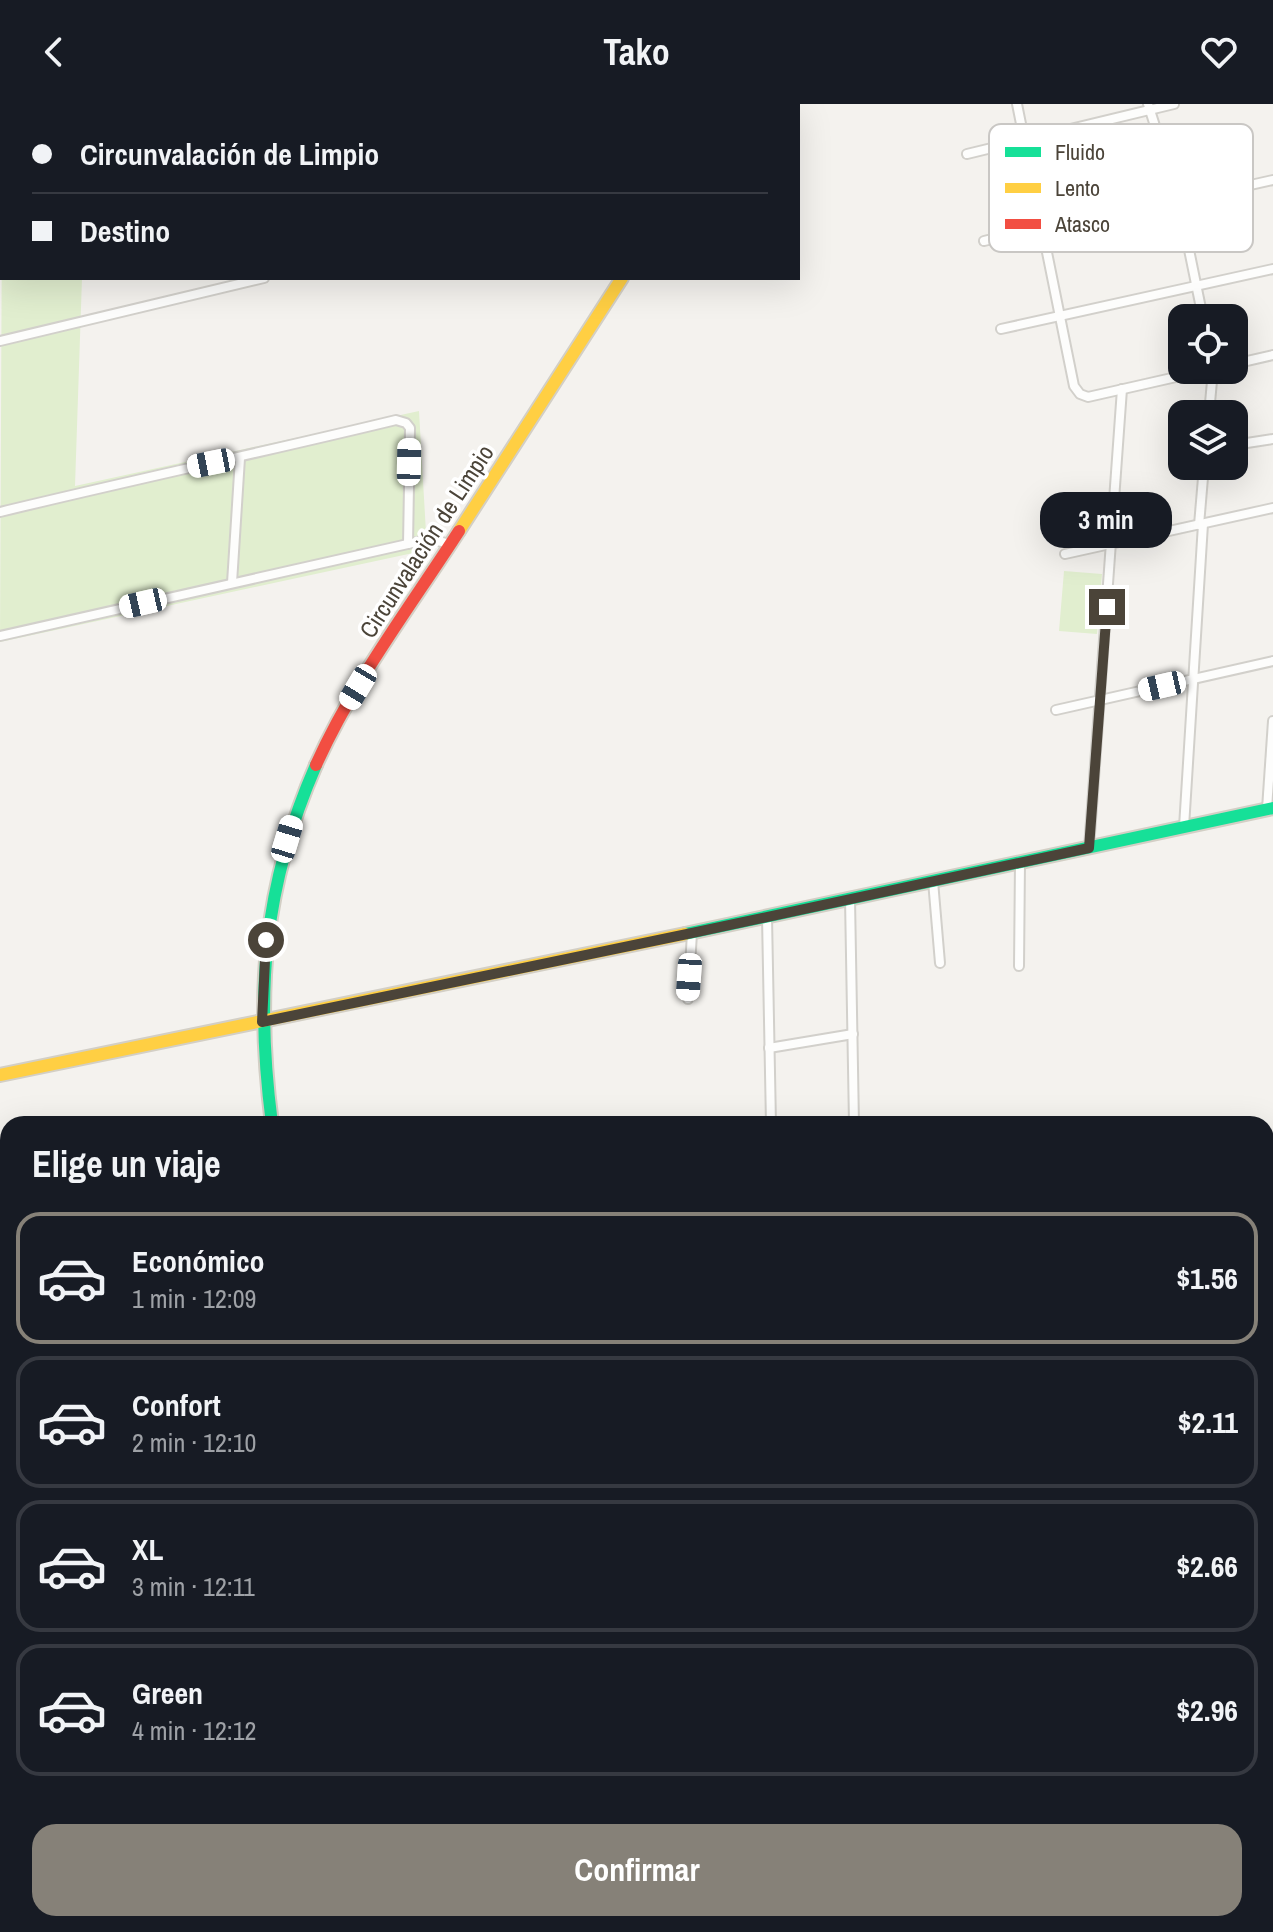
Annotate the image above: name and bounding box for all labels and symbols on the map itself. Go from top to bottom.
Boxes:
legend [989,124,1253,252]
text: Fluido [1055,137,1105,167]
text: Lento [1055,173,1100,203]
text: Atasco [1054,209,1110,239]
street label: Circunvalación de Limpio [352,438,500,644]
car [397,438,421,486]
car [185,447,237,479]
callout: 3 min [1041,491,1173,547]
car [117,586,169,620]
route end [1089,589,1125,625]
car [335,660,381,714]
car [1136,669,1188,703]
car [269,813,305,865]
route start [248,922,284,958]
car [675,952,703,1002]

